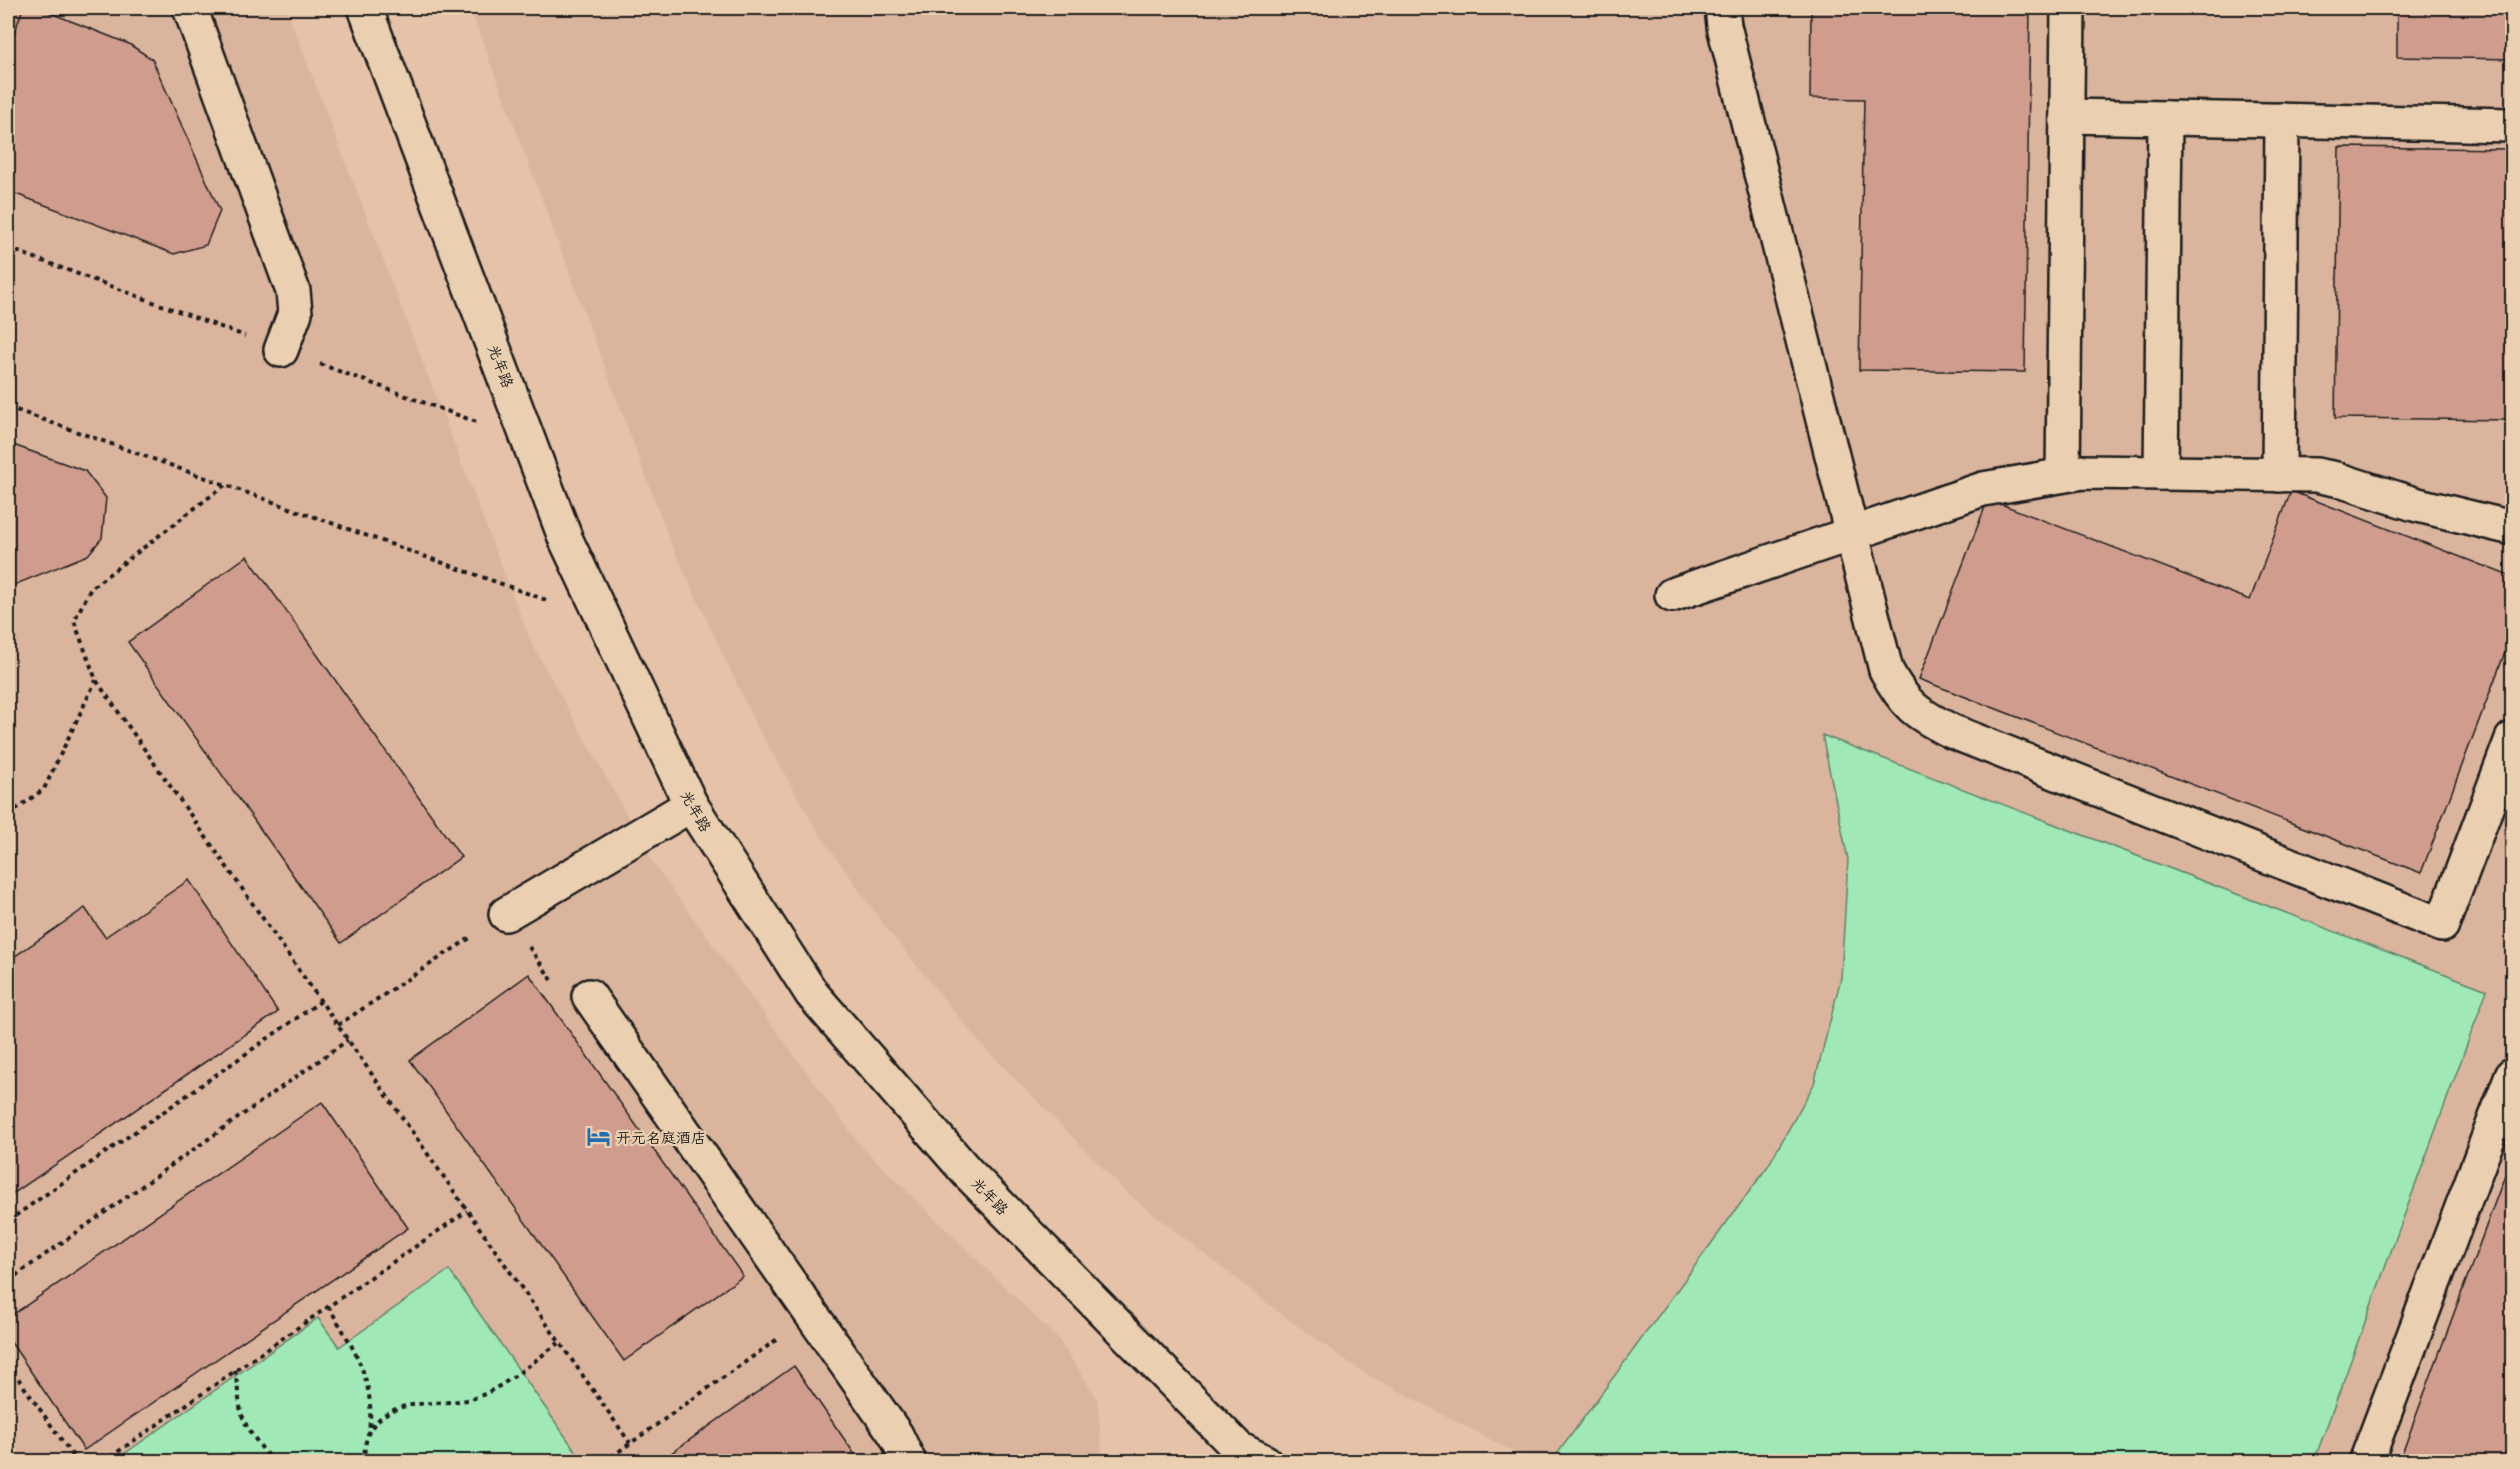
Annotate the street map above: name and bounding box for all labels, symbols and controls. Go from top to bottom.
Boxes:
street label: 光年路 [484,342,518,390]
street label: 光年路 [677,787,715,835]
hotel icon: 开元名庭酒店 [585,1124,611,1150]
place label: 开元名庭酒店 [616,1128,706,1147]
street label: 光年路 [968,1173,1012,1219]

